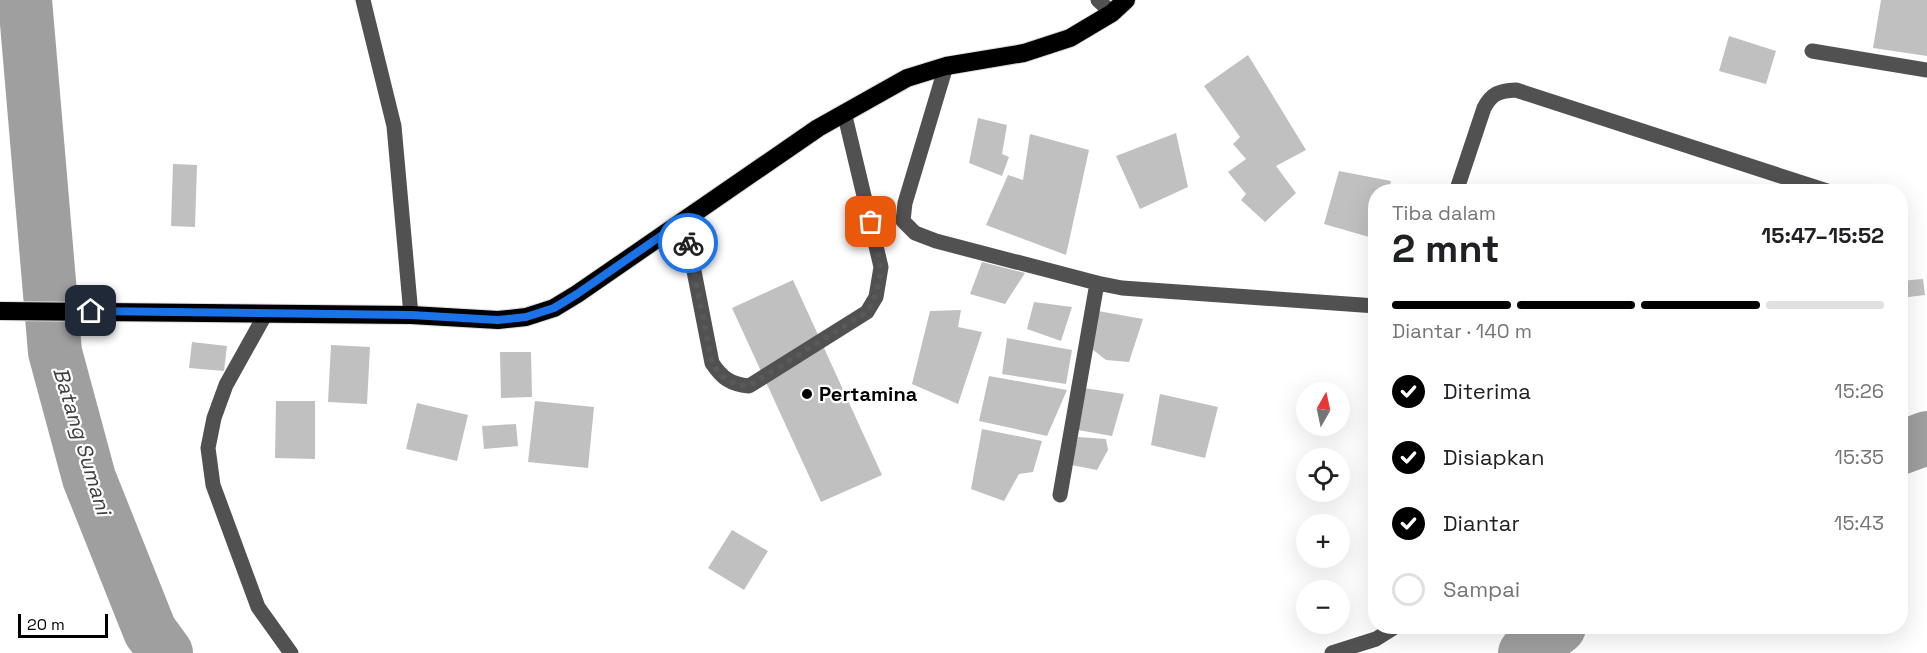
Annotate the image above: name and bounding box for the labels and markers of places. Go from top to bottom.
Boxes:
pin [845,196,896,247]
pin [65,285,116,336]
place label: Pertamina [819,381,918,407]
marker: Pertamina [800,387,814,401]

